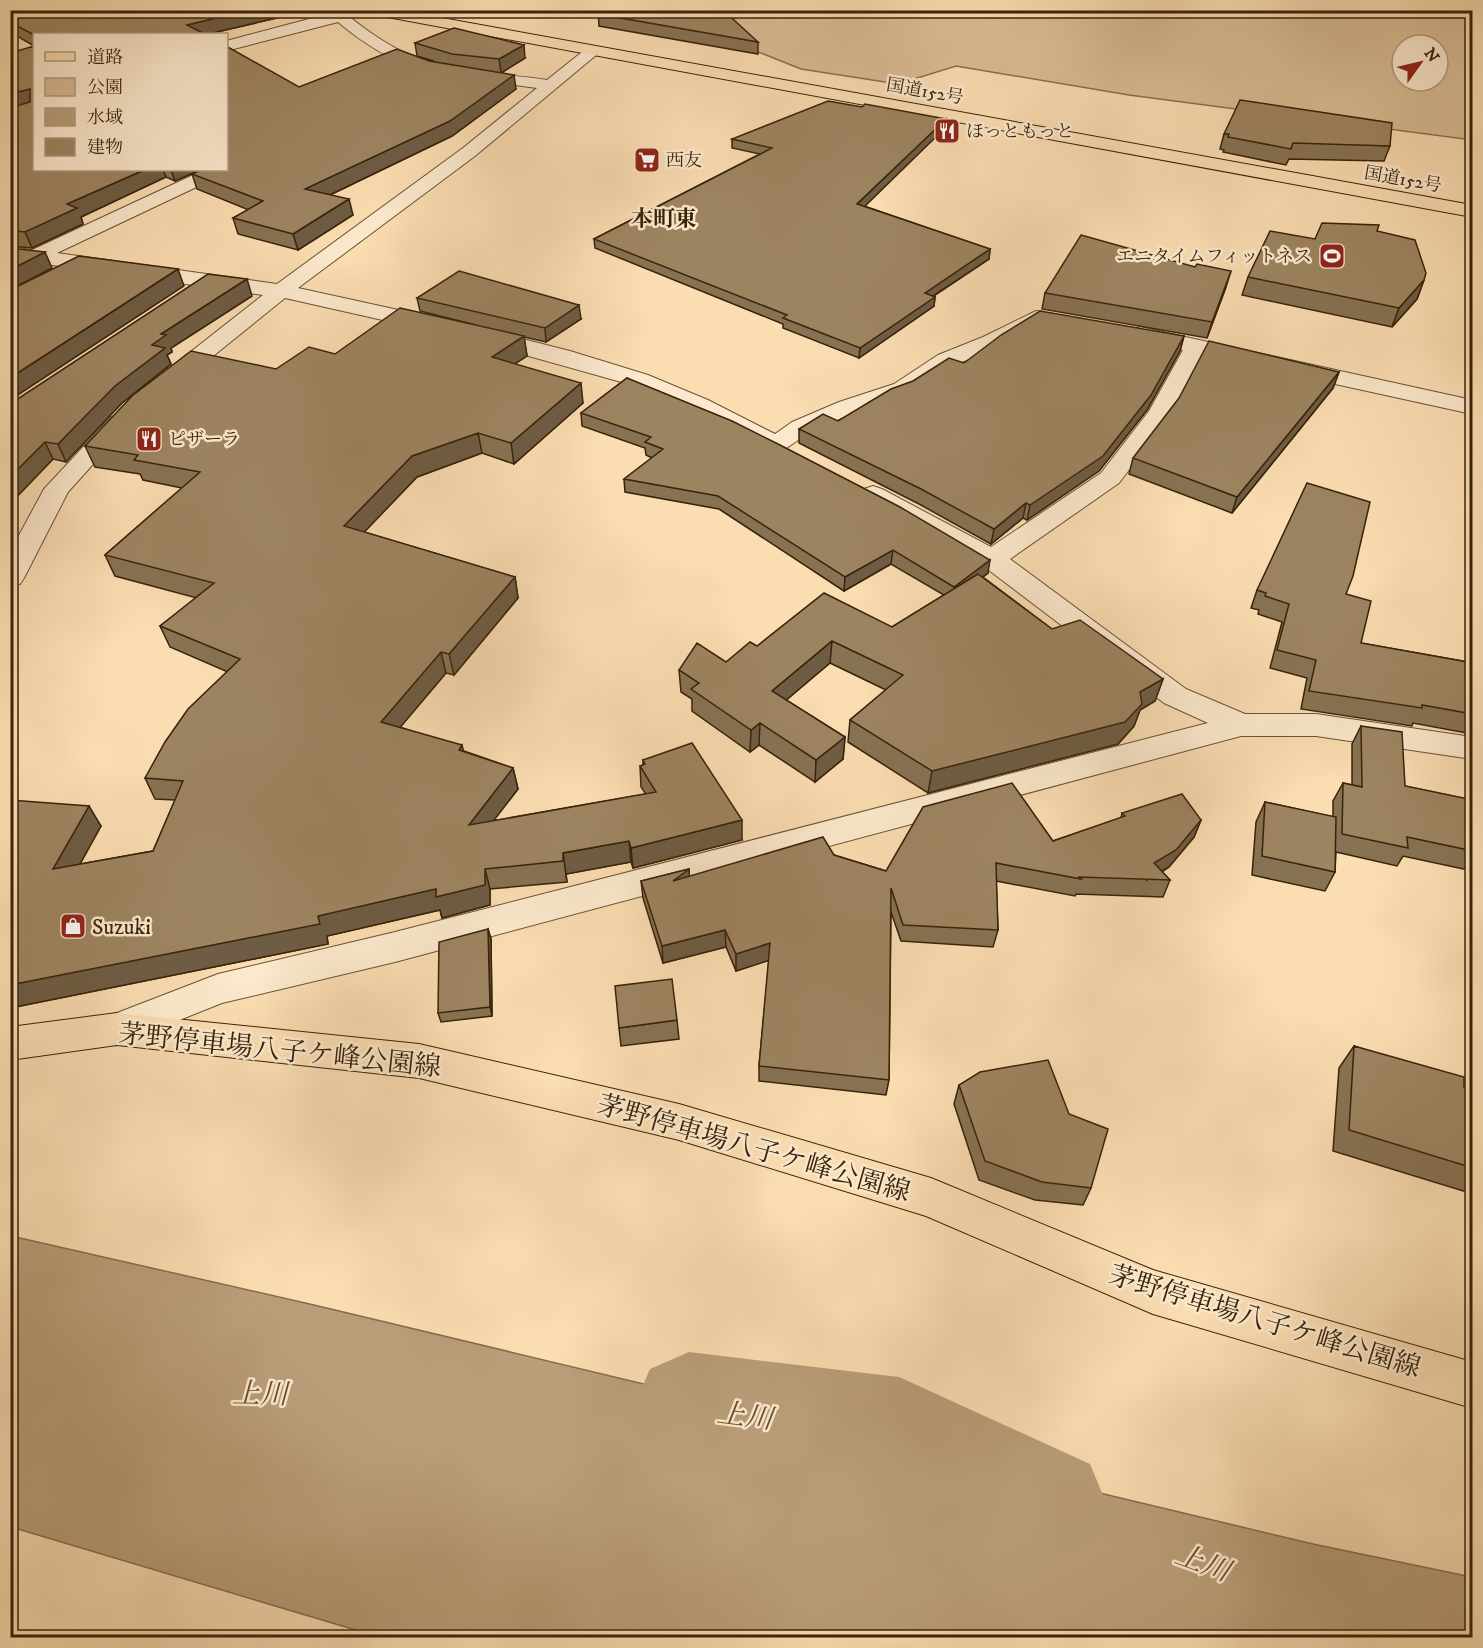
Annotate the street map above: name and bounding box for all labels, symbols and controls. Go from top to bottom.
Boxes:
legend [33,33,228,171]
north arrow [1390,33,1450,93]
text: N [1420,44,1444,66]
text: 道路 [87,47,123,69]
street label: 国道152号 [884,74,965,110]
text: 公園 [87,77,123,99]
text: 水域 [87,107,123,129]
restaurant icon: ほっともっと [932,116,962,146]
place label: ほっともっと [966,121,1074,143]
text: 建物 [87,137,123,159]
supermarket icon: 西友 [632,145,662,175]
place label: 西友 [666,150,702,172]
street label: 国道152号 [1362,162,1443,198]
district label: 本町東 [631,206,697,233]
sports icon: エニタイムフィットネス [1317,241,1347,271]
place label: エニタイムフィットネス [1116,246,1312,268]
restaurant icon: ピザーラ [134,424,164,454]
place label: ピザーラ [168,429,240,451]
shop icon: Suzuki [58,911,88,941]
place label: Suzuki [92,914,151,941]
street label: 茅野停車場八子ケ峰公園線 [117,1017,443,1085]
street label: 茅野停車場八子ケ峰公園線 [593,1088,914,1210]
street label: 茅野停車場八子ケ峰公園線 [1105,1258,1425,1386]
water label: 上川 [232,1377,291,1413]
water label: 上川 [715,1396,778,1438]
water label: 上川 [1170,1537,1238,1590]

